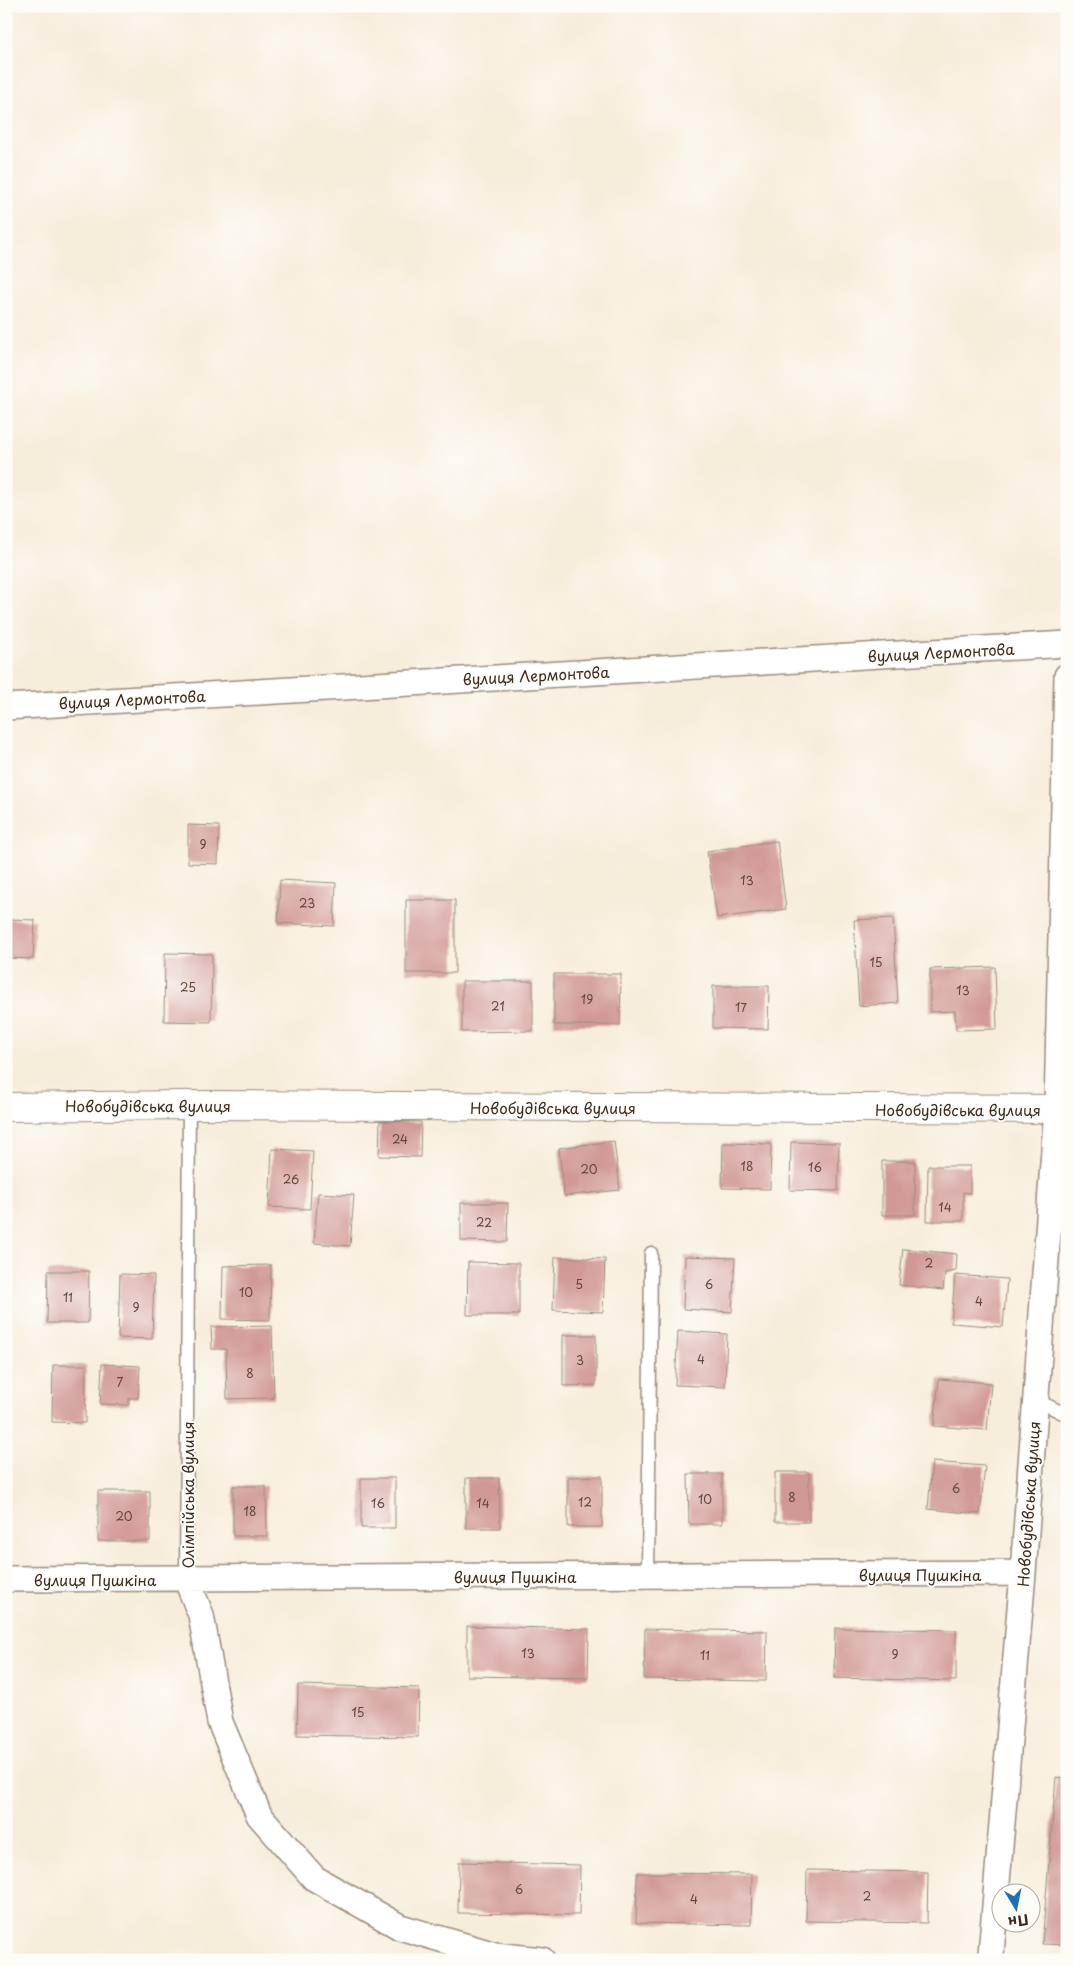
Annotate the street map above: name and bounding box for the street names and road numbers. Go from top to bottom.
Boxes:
street label: вулиця Лермонтова [867,637,1016,667]
street label: вулиця Лермонтова [462,660,611,690]
street label: вулиця Лермонтова [58,684,207,714]
street label: Новобудівська вулиця [65,1094,231,1117]
street label: Новобудівська вулиця [470,1096,636,1119]
street label: Новобудівська вулиця [875,1098,1041,1121]
street label: Новобудівська вулиця [1011,1420,1045,1588]
street label: Олімпійська вулиця [176,1421,199,1569]
street label: вулиця Пушкіна [859,1563,982,1586]
street label: вулиця Пушкіна [454,1565,577,1588]
street label: вулиця Пушкіна [34,1568,157,1591]

